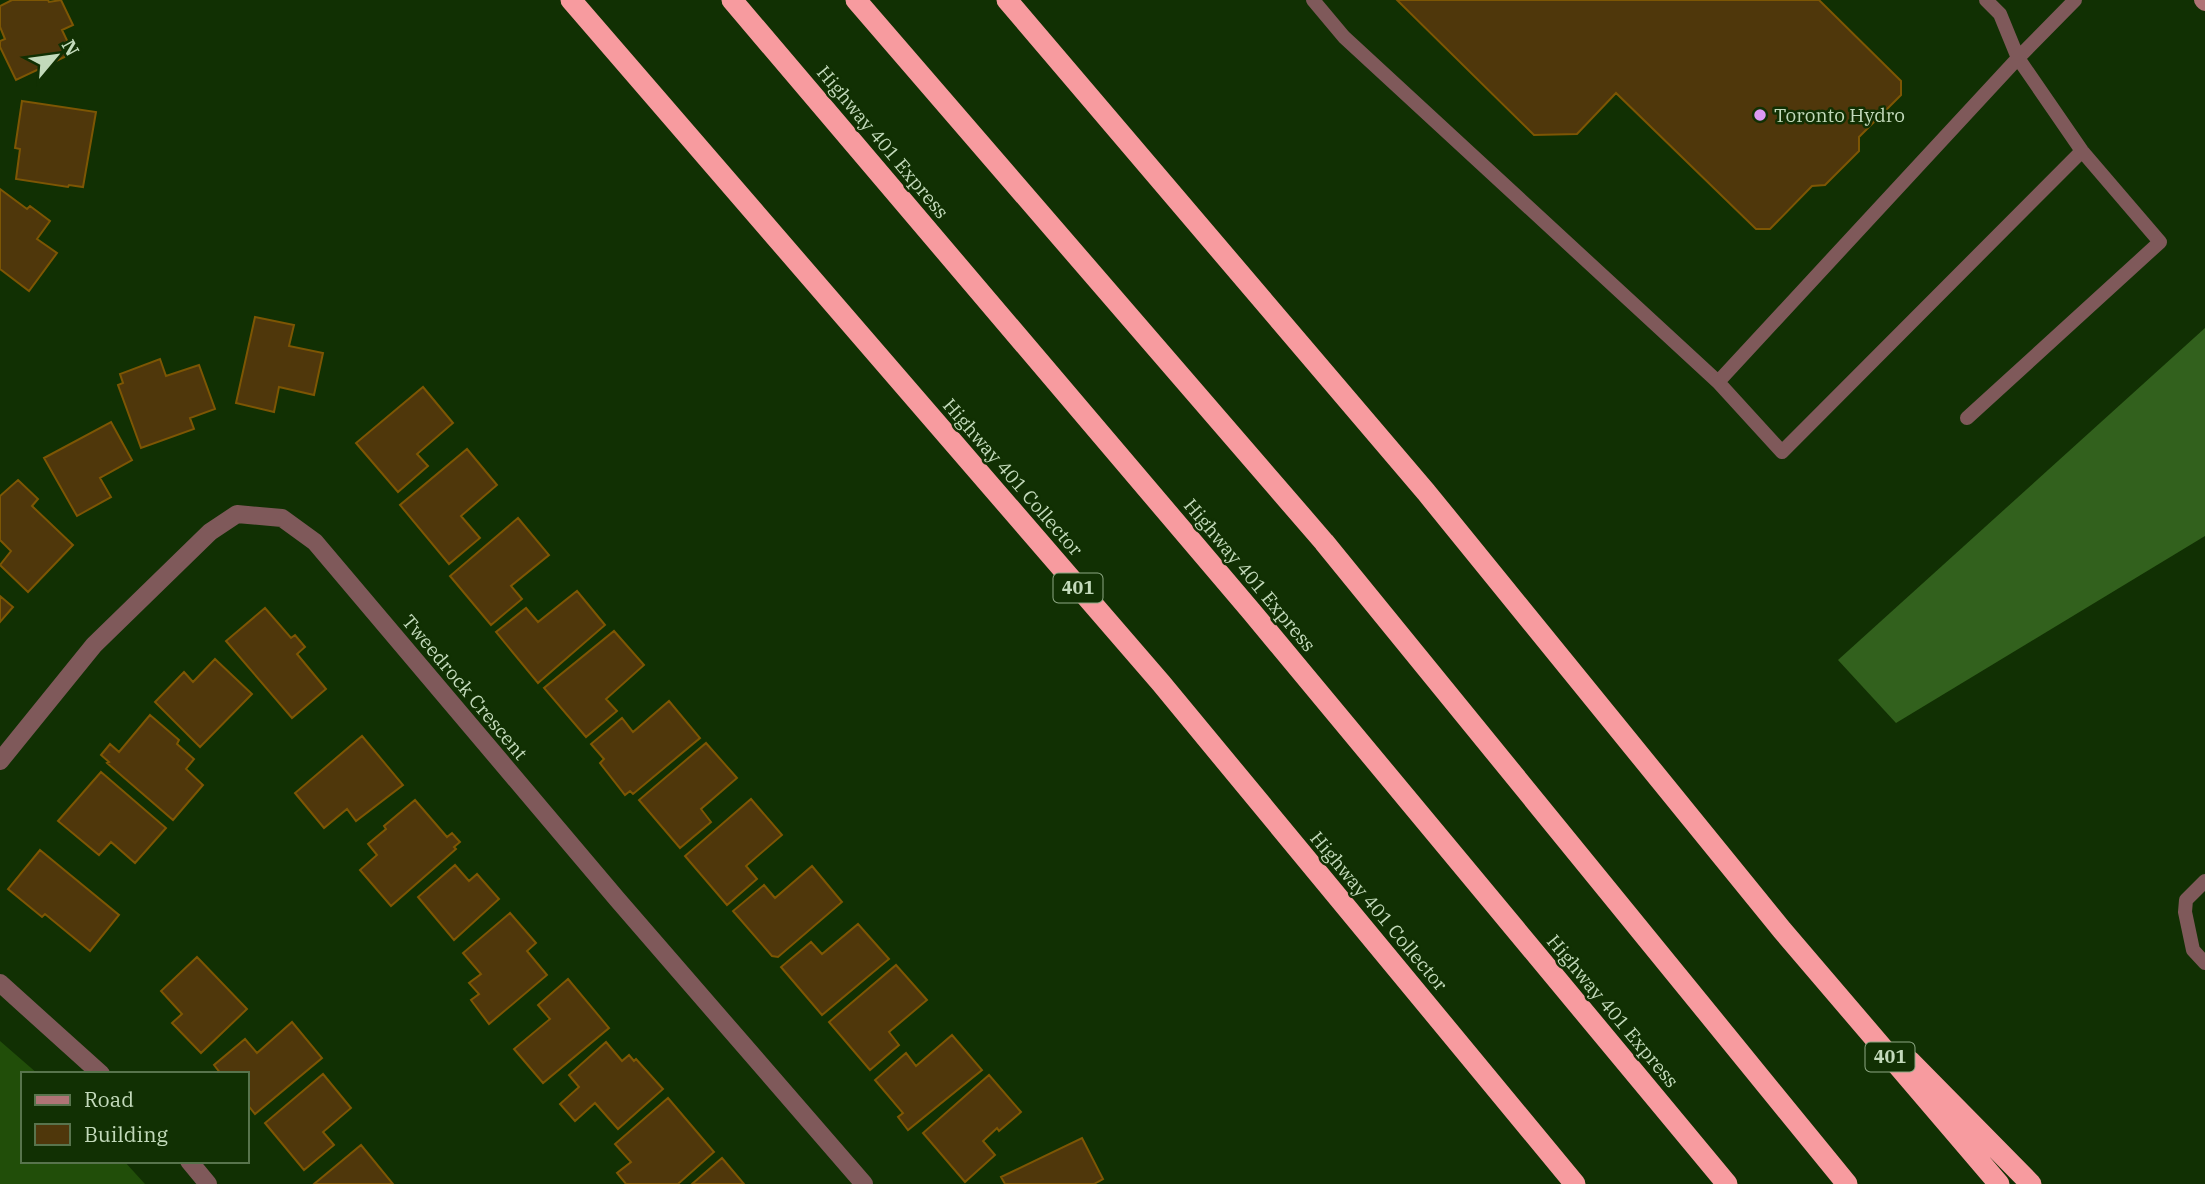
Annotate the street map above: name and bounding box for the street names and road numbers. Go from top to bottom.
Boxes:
street label: Highway 401 Express [812,61,954,223]
street label: Highway 401 Collector [938,393,1088,561]
street label: Highway 401 Express [1179,494,1321,656]
road number: 401 [1054,574,1102,602]
street label: Tweedrock Crescent [397,609,533,765]
street label: Highway 401 Collector [1305,826,1453,996]
street label: Highway 401 Express [1542,930,1684,1092]
road number: 401 [1866,1042,1914,1072]

